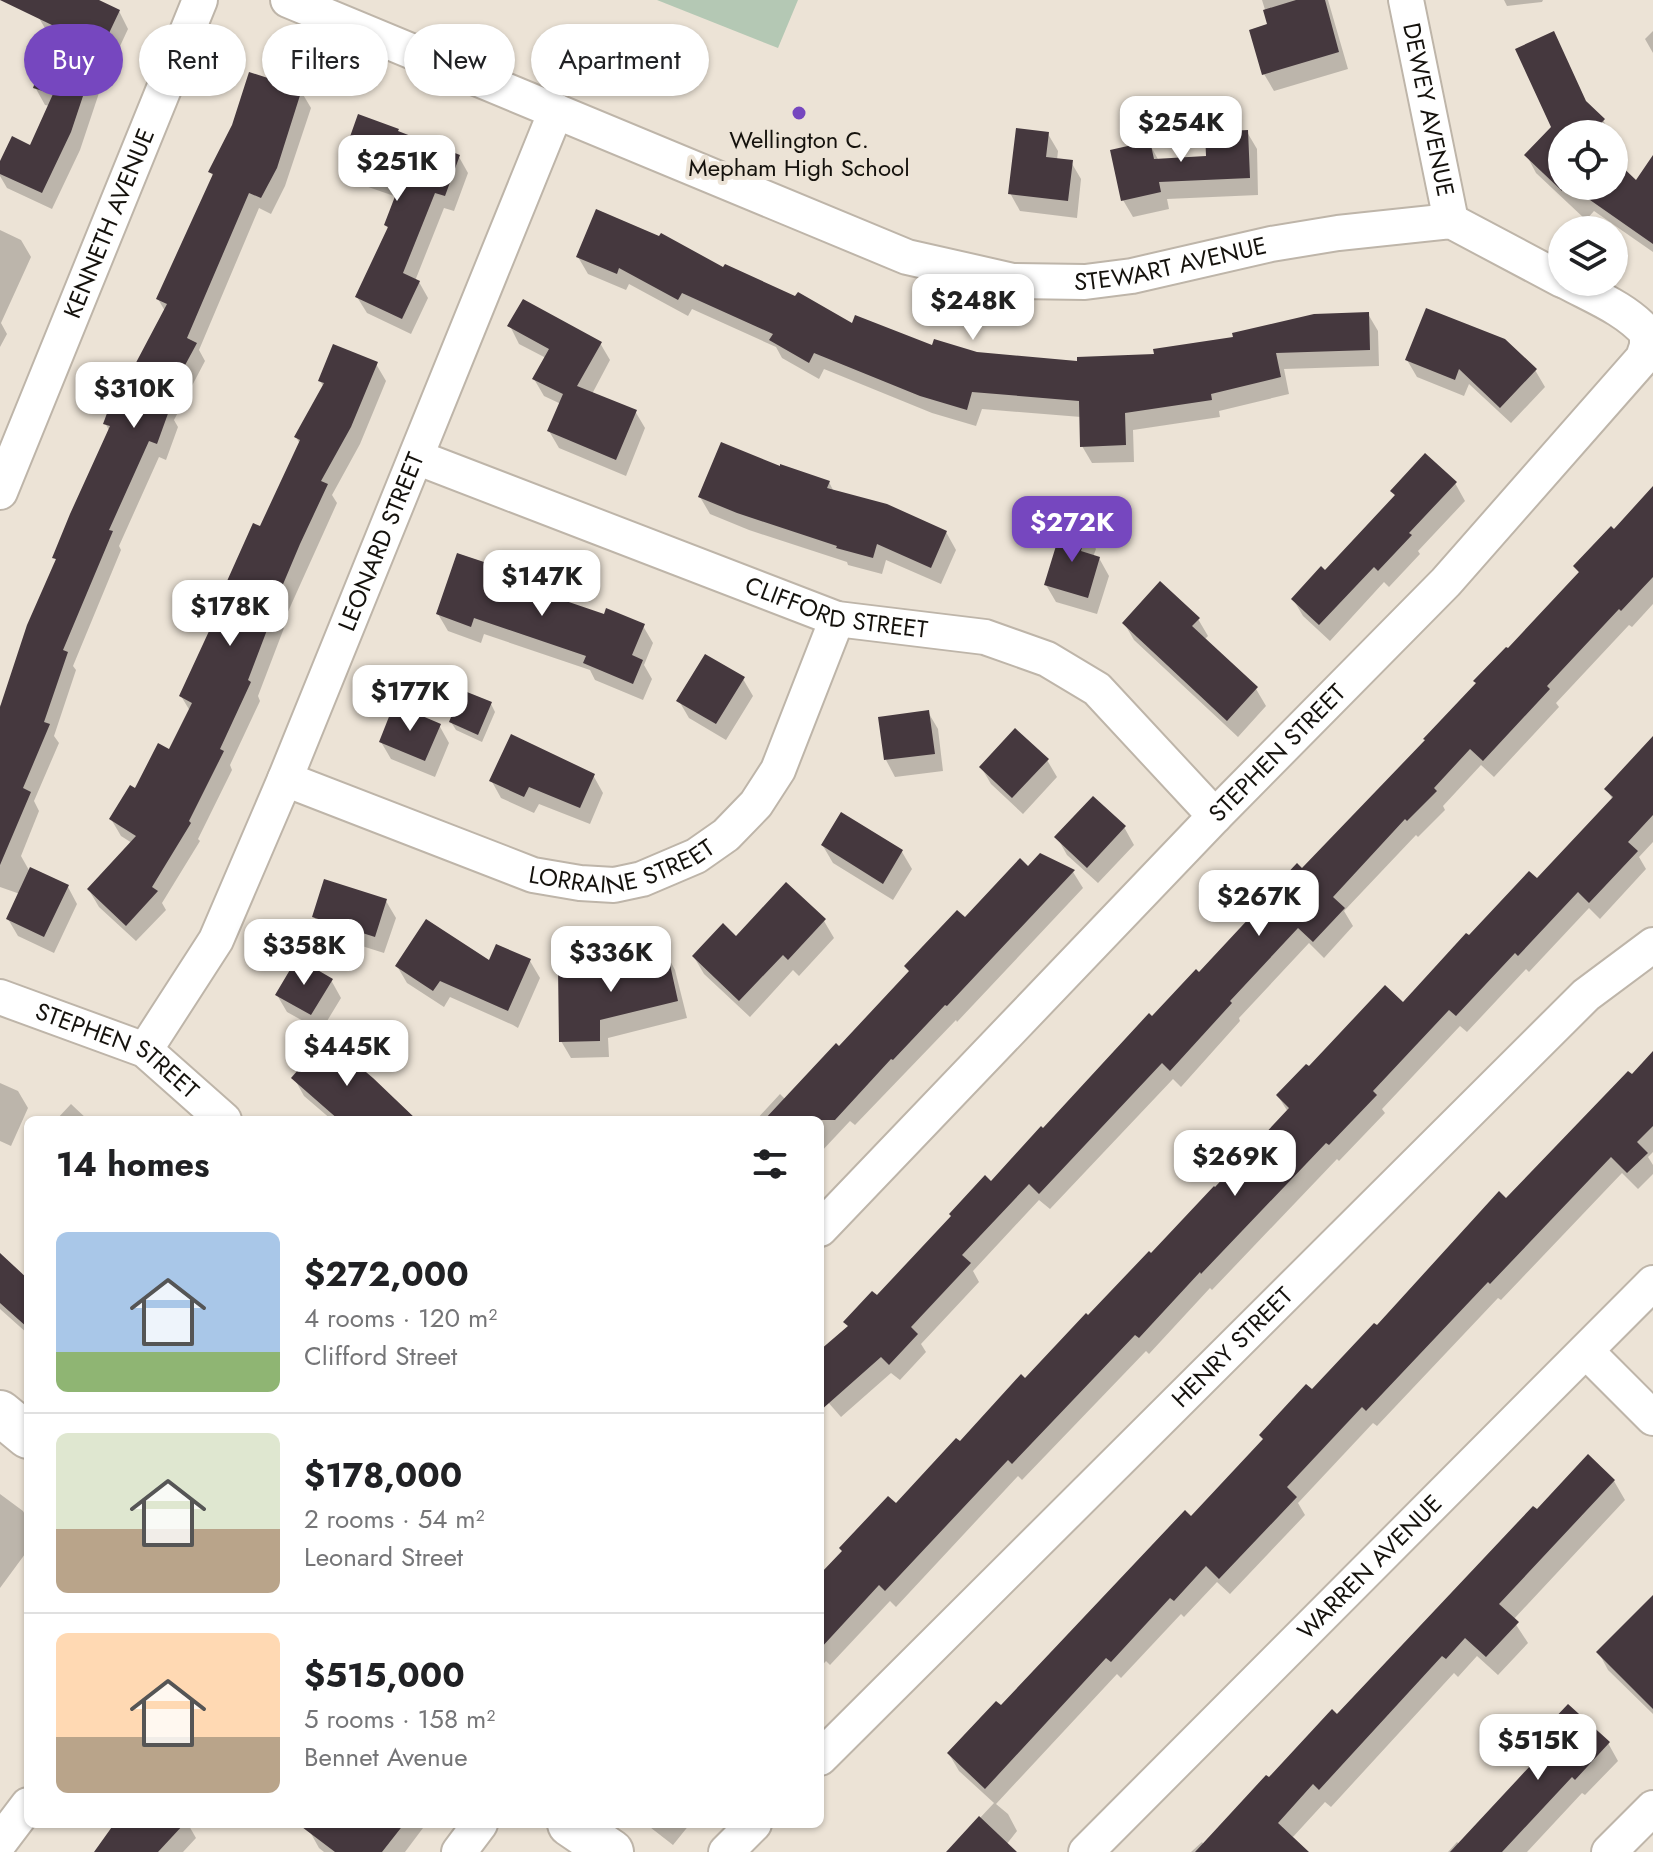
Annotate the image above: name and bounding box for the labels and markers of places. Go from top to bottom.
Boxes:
pin: $254K [1125,96,1237,164]
marker: Wellington C. Mepham High School [790,104,808,122]
place label: Wellington C. Mepham High School [688,122,910,185]
pin: $251K [341,135,453,203]
pin: $248K [917,274,1029,342]
pin: $310K [78,362,190,430]
pin: $272K [1016,496,1128,564]
pin: $147K [486,550,598,618]
pin: $178K [174,580,286,648]
pin: $177K [354,665,466,733]
pin: $267K [1203,870,1315,938]
pin: $358K [248,919,360,987]
pin: $336K [555,926,667,994]
pin: $445K [291,1020,403,1088]
pin: $269K [1179,1130,1291,1198]
pin: $515K [1482,1714,1594,1782]

